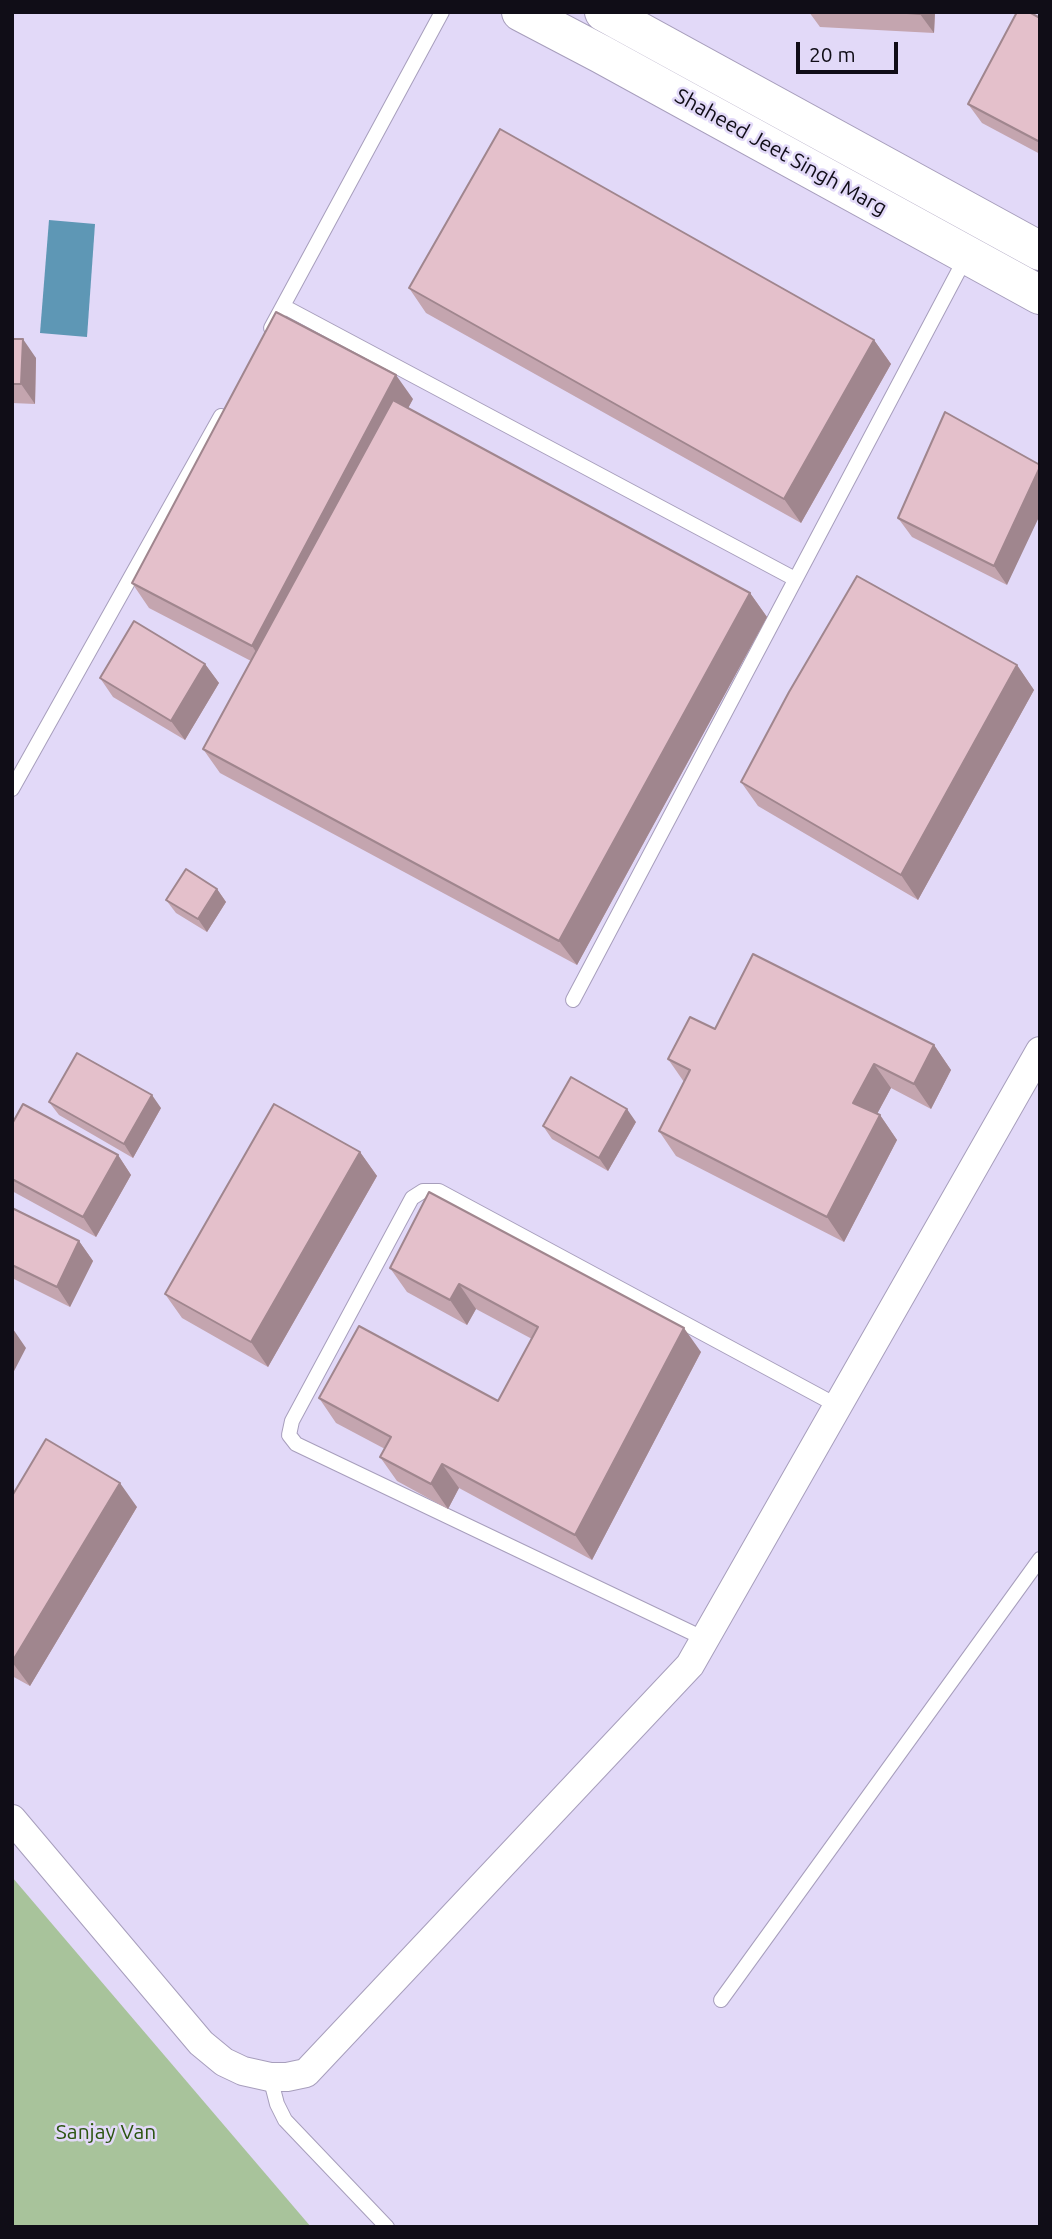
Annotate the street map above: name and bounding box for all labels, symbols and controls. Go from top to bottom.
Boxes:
scale bar [800,28,902,72]
text: 20 m [809,42,856,66]
street label: Shaheed Jeet Singh Marg [671,83,891,221]
park label: Sanjay Van [56,2119,156,2145]

